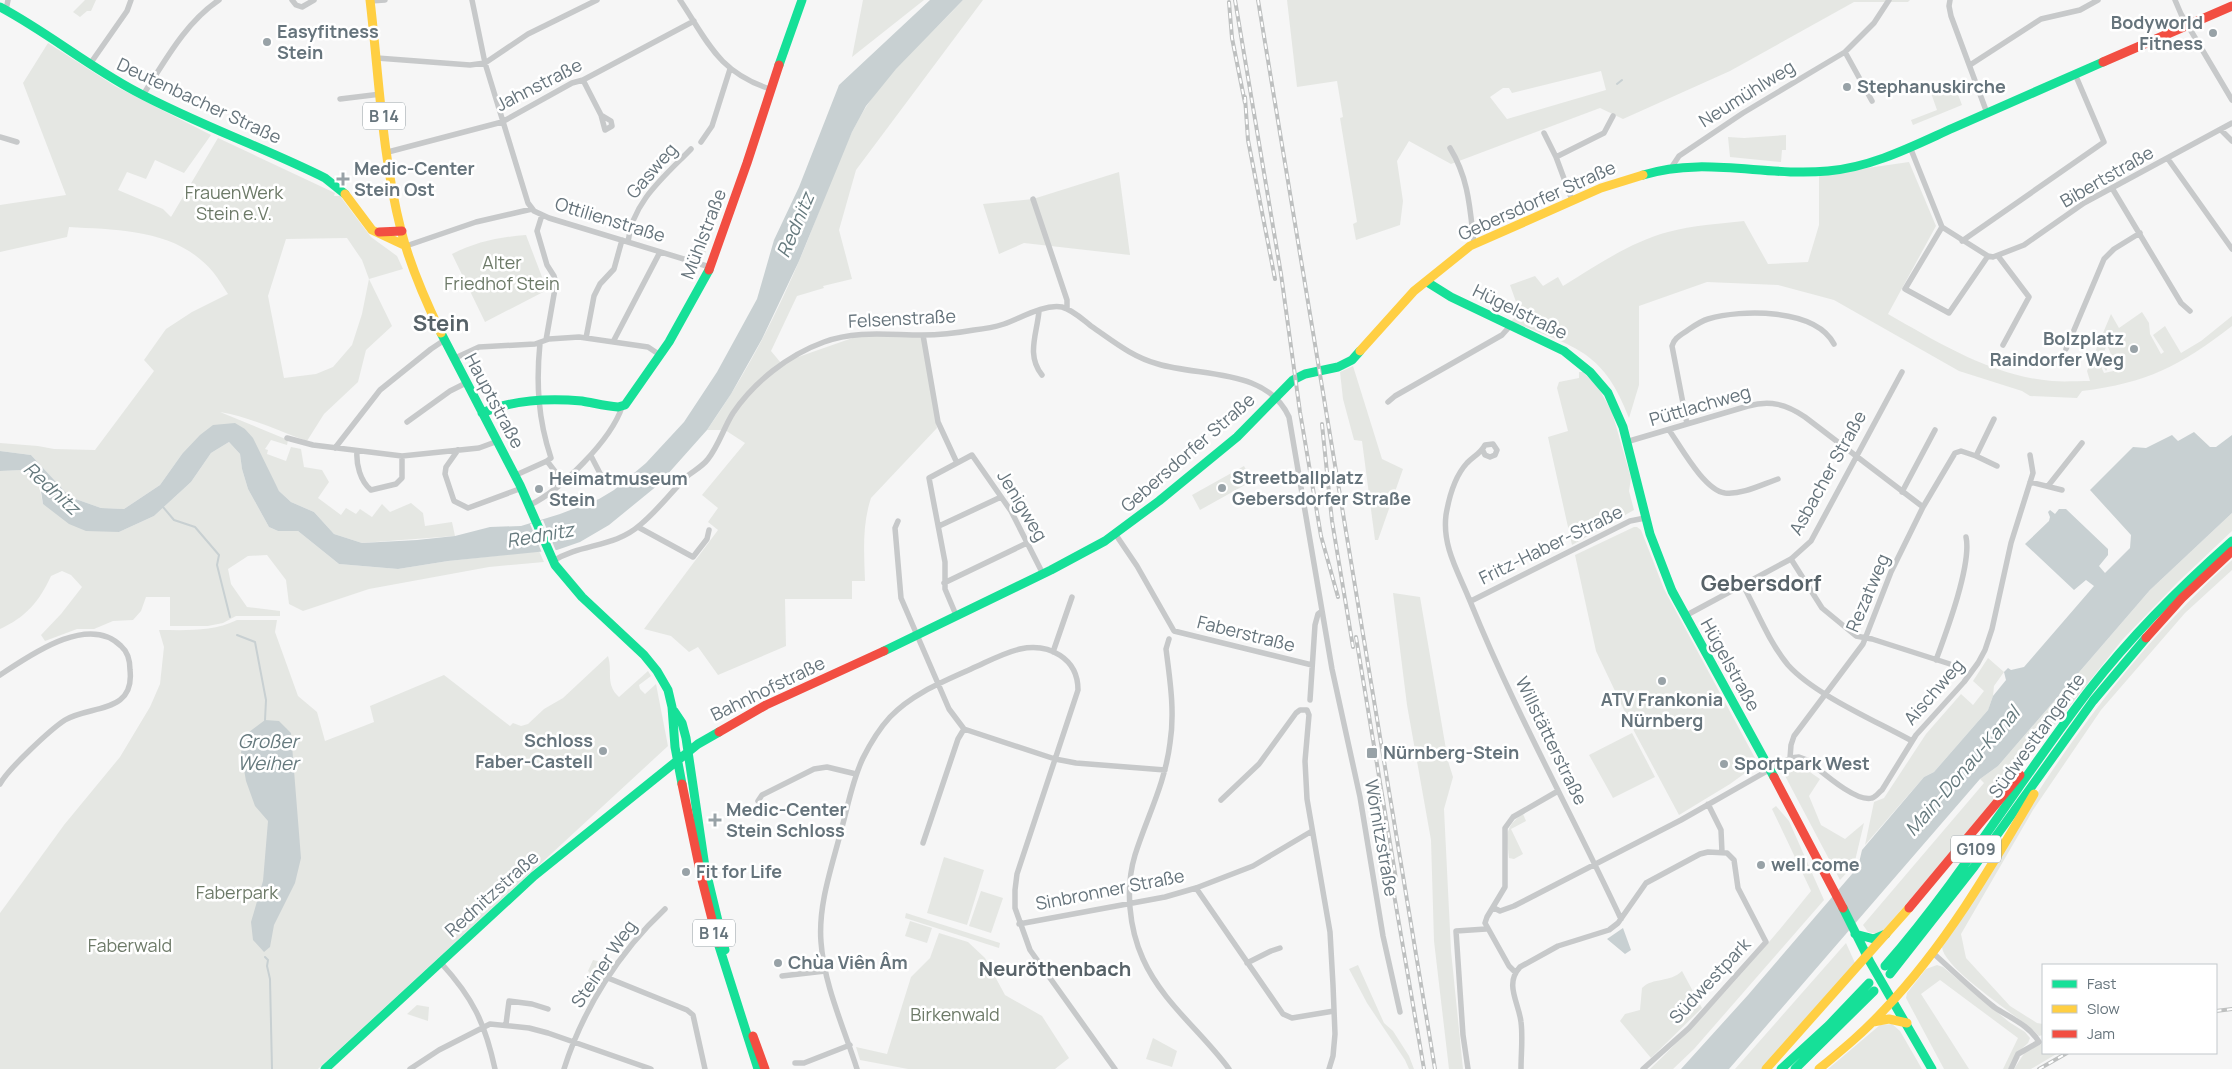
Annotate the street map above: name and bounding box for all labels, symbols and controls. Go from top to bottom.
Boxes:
place label: Bodyworld Fitness [2111,10,2203,55]
place label: Easyfitness Stein [277,19,379,64]
marker: Bodyworld Fitness [2207,27,2219,39]
marker: Easyfitness Stein [261,36,273,48]
street label: Deutenbacher Straße [113,51,285,149]
street label: Jahnstraße [491,52,586,116]
street label: Neumühlweg [1694,54,1799,132]
place label: Stephanuskirche [1857,74,2006,98]
marker: Stephanuskirche [1841,81,1853,93]
road number: B 14 [363,102,405,130]
street label: Gasweg [620,137,682,203]
street label: Bibertstraße [2055,140,2158,213]
street label: Gebersdorfer Straße [1454,155,1619,246]
place label: Medic-Center Stein Ost [354,156,475,201]
marker: Medic-Center Stein Ost [336,172,350,186]
park label: FrauenWerk Stein e.V. [185,180,284,225]
street label: Mühlstraße [675,185,731,282]
water label: Rednitz [770,187,821,261]
street label: Ottilienstraße [552,191,668,247]
park label: Alter Friedhof Stein [444,250,560,295]
street label: Hügelstraße [1469,278,1572,344]
street label: Felsenstraße [847,303,957,333]
district label: Stein [413,308,469,338]
place label: Bolzplatz Raindorfer Weg [1990,326,2124,371]
marker: Bolzplatz Raindorfer Weg [2128,343,2140,355]
street label: Hauptstraße [460,349,530,453]
street label: Püttlachweg [1646,379,1753,431]
street label: Gebersdorfer Straße [1115,387,1259,517]
street label: Asbacher Straße [1783,406,1871,539]
water label: Rednitz [18,456,87,522]
place label: Streetballplatz Gebersdorfer Straße [1232,465,1411,510]
place label: Heimatmuseum Stein [549,466,688,511]
street label: Jenigweg [992,466,1053,545]
marker: Streetballplatz Gebersdorfer Straße [1216,482,1228,494]
marker: Heimatmuseum Stein [533,483,545,495]
street label: Fritz-Haber-Straße [1475,499,1627,589]
water label: Rednitz [504,516,578,554]
street label: Rezatweg [1840,550,1894,635]
district label: Gebersdorf [1701,568,1822,598]
street label: Faberstraße [1195,609,1298,657]
street label: Hügelstraße [1696,614,1766,715]
street label: Bahnhofstraße [706,650,829,726]
street label: Aischweg [1898,653,1969,730]
street label: Südwesttangente [1983,668,2090,803]
street label: Willstätterstraße [1510,672,1593,809]
marker: ATV Frankonia Nürnberg [1656,675,1668,687]
place label: ATV Frankonia Nürnberg [1601,687,1723,732]
water label: Main-Donau-Kanal [1899,699,2027,841]
water label: Großer Weiher [237,728,301,776]
place label: Schloss Faber-Castell [475,728,593,773]
place label: Nürnberg-Stein [1383,740,1519,764]
marker: Schloss Faber-Castell [597,745,609,757]
marker: Nürnberg-Stein [1365,746,1379,760]
place label: Sportpark West [1734,751,1870,775]
marker: Sportpark West [1718,758,1730,770]
street label: Wörnitzstraße [1360,777,1404,898]
place label: Medic-Center Stein Schloss [726,797,847,842]
marker: Medic-Center Stein Schloss [708,813,722,827]
road number: G109 [1951,836,2001,862]
street label: Rednitzstraße [439,845,543,942]
place label: well.come [1771,852,1860,876]
place label: Fit for Life [696,859,782,883]
marker: well.come [1755,859,1767,871]
street label: Sinbronner Straße [1033,863,1186,915]
marker: Fit for Life [680,866,692,878]
park label: Faberpark [196,880,279,904]
street label: Steiner Weg [565,915,641,1012]
road number: B 14 [693,920,735,946]
street label: Südwestpark [1663,931,1756,1028]
park label: Faberwald [88,933,172,957]
place label: Chùa Viên Âm [788,950,908,974]
district label: Neuröthenbach [979,955,1131,982]
marker: Chùa Viên Âm [772,957,784,969]
legend [2042,964,2217,1054]
text: Fast [2087,973,2116,994]
text: Slow [2087,998,2120,1019]
park label: Birkenwald [910,1002,1000,1026]
text: Jam [2087,1023,2115,1044]

